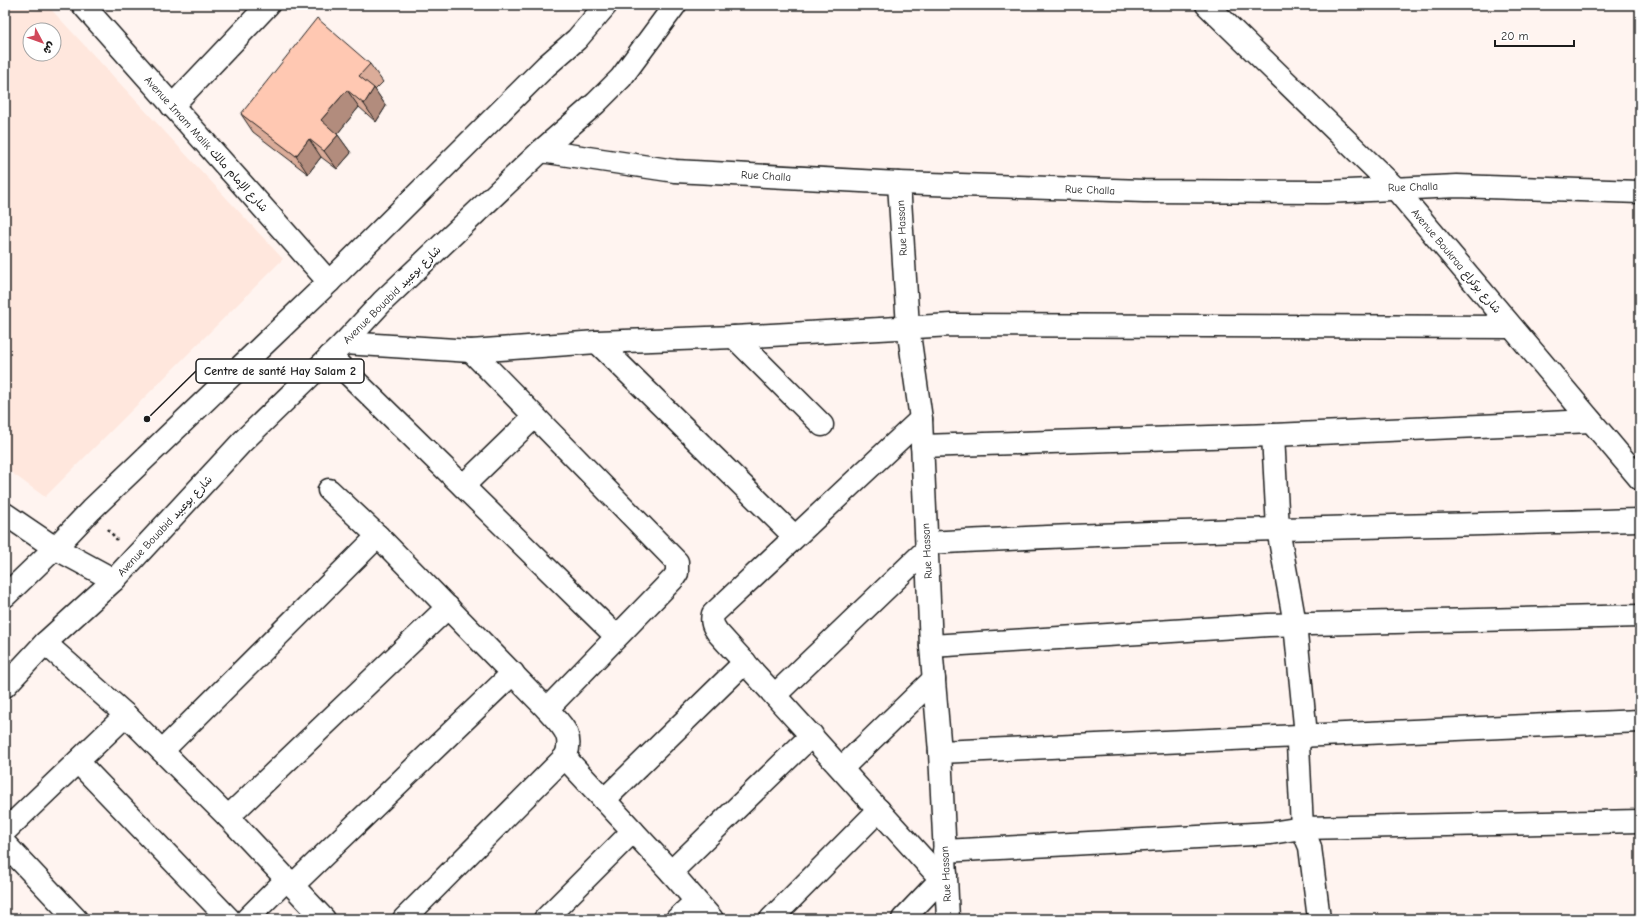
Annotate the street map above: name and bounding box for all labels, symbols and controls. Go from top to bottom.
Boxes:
north arrow [22,22,62,62]
scale bar [1495,22,1574,48]
text: 20 m [1501,29,1529,43]
text: ش [40,39,58,57]
street label: Avenue Imam Malik شارع الإمام مالك [140,73,270,216]
street label: Rue Challa [741,168,791,184]
street label: Rue Challa [1388,180,1438,194]
street label: Rue Challa [1065,183,1115,197]
street label: Rue Hassan [894,200,910,256]
street label: Avenue Boukraa شارع بوكراع [1407,206,1504,317]
street label: Avenue Bouabid شارع بوعبيد [340,243,445,348]
callout: Centre de santé Hay Salam 2 [196,359,364,383]
text: Centre de santé Hay Salam 2 [204,364,356,378]
street label: Avenue Bouabid شارع بوعبيد [115,473,217,580]
street label: Rue Hassan [919,523,935,579]
street label: Rue Hassan [938,846,954,902]

